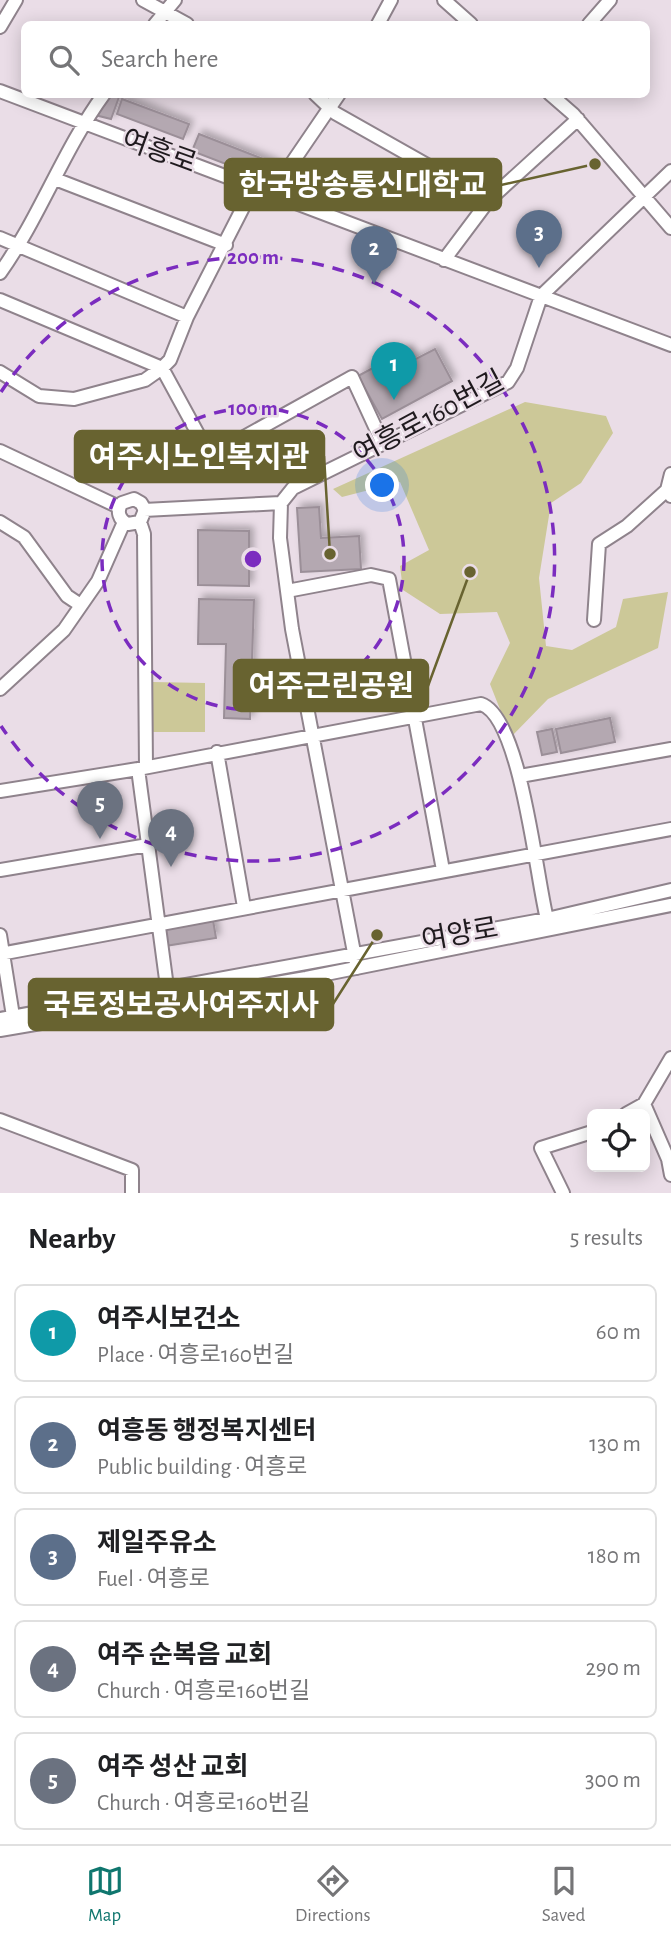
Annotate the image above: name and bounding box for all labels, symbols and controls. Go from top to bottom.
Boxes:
search box [21,21,650,98]
icon: search [45,41,83,79]
text: Search here [101,46,219,72]
street label: 여흥로 [118,124,201,178]
callout: 한국방송통신대학교 [225,159,501,210]
text: 한국방송통신대학교 [239,169,487,201]
pin: 3 [516,210,562,268]
pin: 2 [351,226,397,284]
text: 200 m [227,247,279,268]
pin: 1 [371,342,417,400]
street label: 여흥로160번길 [348,364,510,472]
text: 100 m [228,398,278,419]
callout: 여주시노인복지관 [75,431,324,482]
text: 여주시노인복지관 [89,441,309,473]
your location [365,468,399,502]
centre of rings [241,547,265,571]
callout: 여주근린공원 [234,660,428,711]
text: 여주근린공원 [248,670,414,702]
pin: 5 [77,781,123,839]
pin: 4 [148,809,194,867]
street label: 여양로 [419,913,500,955]
callout: 국토정보공사여주지사 [29,979,333,1030]
text: 국토정보공사여주지사 [43,989,319,1021]
map controls [587,1109,650,1172]
button: locate [587,1109,650,1172]
text: Nearby [28,1224,116,1254]
text: 5 results [570,1227,643,1250]
text: 여주시보건소 [97,1306,241,1332]
text: 1 [49,1321,57,1344]
text: 60 m [596,1321,641,1344]
text: Place · 여흥로160번길 [97,1344,294,1367]
text: 여흥동 행정복지센터 [97,1418,316,1444]
text: 2 [48,1433,58,1456]
text: 130 m [589,1433,641,1456]
text: Public building · 여흥로 [97,1456,308,1479]
text: 제일주유소 [97,1530,217,1556]
text: 3 [48,1545,58,1568]
text: 180 m [588,1545,641,1568]
text: Fuel · 여흥로 [97,1568,210,1591]
text: 여주 순복음 교회 [97,1642,272,1668]
text: 4 [47,1657,59,1680]
text: 290 m [585,1657,641,1680]
text: Church · 여흥로160번길 [97,1680,310,1703]
text: 여주 성산 교회 [97,1754,248,1780]
text: 5 [48,1769,58,1792]
text: 300 m [585,1769,641,1792]
text: Church · 여흥로160번길 [97,1792,310,1815]
tab: Map [86,1862,124,1927]
tab: Directions [295,1862,371,1927]
tab: Saved [542,1862,585,1927]

